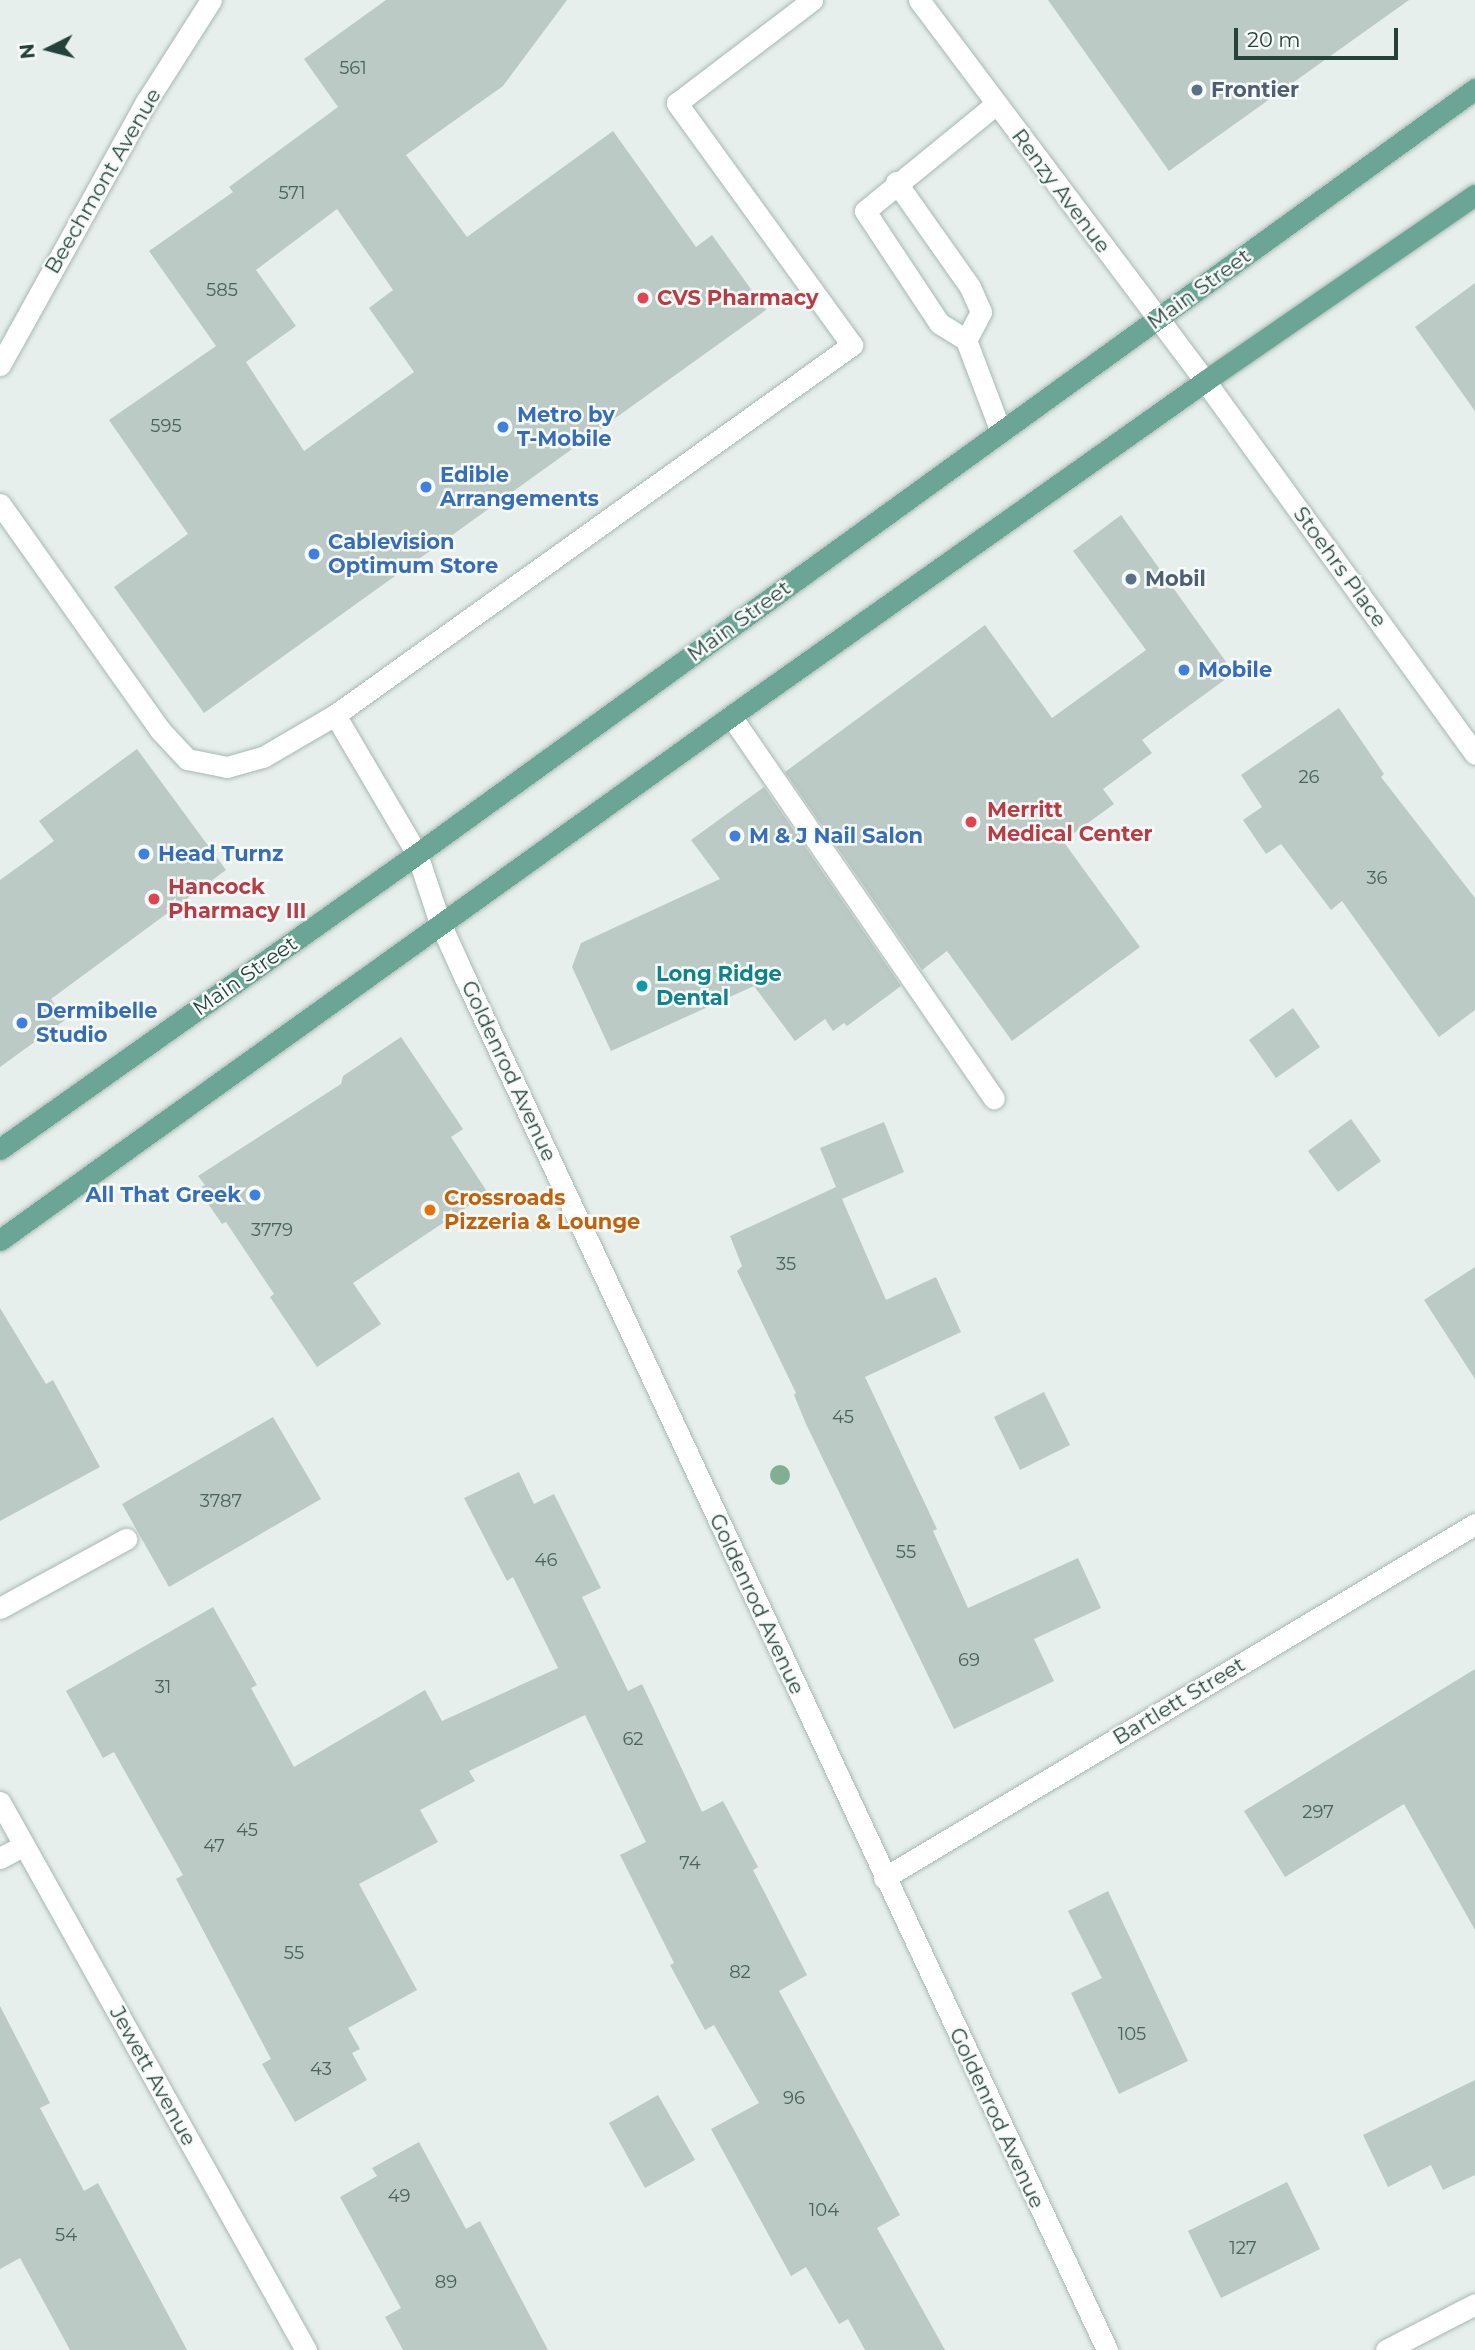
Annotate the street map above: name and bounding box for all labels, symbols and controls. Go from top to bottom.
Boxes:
north arrow [14,14,84,84]
scale bar [1237,14,1402,58]
text: 20 m [1247,27,1301,52]
text: N [15,42,40,60]
house number: 561 [339,57,367,79]
place label: Frontier [1211,77,1299,103]
marker: Frontier [1189,82,1205,98]
street label: Beechmont Avenue [40,84,166,278]
street label: Renzy Avenue [1006,124,1116,258]
house number: 571 [278,182,306,204]
street label: Main Street [1143,243,1255,335]
house number: 585 [206,279,238,301]
place label: CVS Pharmacy [657,285,819,311]
marker: CVS Pharmacy [635,290,651,306]
place label: Metro by T-Mobile [517,402,615,452]
house number: 595 [150,415,182,437]
marker: Metro by T-Mobile [495,419,511,435]
place label: Edible Arrangements [440,462,599,512]
marker: Edible Arrangements [418,479,434,495]
street label: Stoehrs Place [1288,502,1392,632]
place label: Cablevision Optimum Store [328,529,498,579]
marker: Cablevision Optimum Store [306,546,322,562]
place label: Mobil [1145,566,1206,592]
marker: Mobil [1123,571,1139,587]
street label: Main Street [683,575,795,667]
place label: Mobile [1198,657,1272,683]
marker: Mobile [1176,662,1192,678]
house number: 26 [1298,766,1320,788]
place label: Merritt Medical Center [987,797,1152,847]
marker: Merritt Medical Center [961,812,981,832]
place label: M & J Nail Salon [749,823,923,849]
marker: M & J Nail Salon [727,828,743,844]
place label: Head Turnz [158,841,283,867]
marker: Head Turnz [136,846,152,862]
house number: 36 [1366,867,1388,889]
place label: Hancock Pharmacy III [168,874,306,924]
marker: Hancock Pharmacy III [146,891,162,907]
street label: Main Street [188,931,302,1021]
place label: Long Ridge Dental [656,961,782,1011]
street label: Goldenrod Avenue [456,977,562,1165]
marker: Long Ridge Dental [634,978,650,994]
place label: Dermibelle Studio [36,998,158,1048]
marker: Dermibelle Studio [14,1015,30,1031]
place label: All That Greek [85,1182,241,1208]
place label: Crossroads Pizzeria & Lounge [444,1185,640,1235]
marker: All That Greek [247,1187,263,1203]
marker: Crossroads Pizzeria & Lounge [422,1202,438,1218]
house number: 3779 [251,1219,293,1241]
house number: 35 [776,1253,796,1275]
house number: 45 [832,1406,854,1428]
house number: 3787 [200,1490,242,1512]
street label: Goldenrod Avenue [704,1510,810,1698]
house number: 55 [896,1541,916,1563]
house number: 46 [535,1549,557,1571]
house number: 69 [958,1649,980,1671]
street label: Bartlett Street [1108,1652,1250,1750]
house number: 31 [155,1676,171,1698]
house number: 62 [622,1728,644,1750]
house number: 297 [1302,1801,1334,1823]
house number: 45 [236,1819,258,1841]
house number: 47 [203,1835,225,1857]
house number: 74 [679,1852,701,1874]
house number: 55 [284,1942,304,1964]
house number: 82 [729,1961,751,1983]
street label: Jewett Avenue [104,2002,202,2150]
house number: 105 [1118,2023,1146,2045]
street label: Goldenrod Avenue [944,2024,1050,2212]
house number: 43 [310,2058,332,2080]
house number: 96 [783,2087,805,2109]
house number: 49 [388,2185,410,2207]
house number: 104 [809,2199,839,2221]
house number: 54 [55,2224,77,2246]
house number: 127 [1229,2237,1257,2259]
house number: 89 [435,2271,457,2293]

